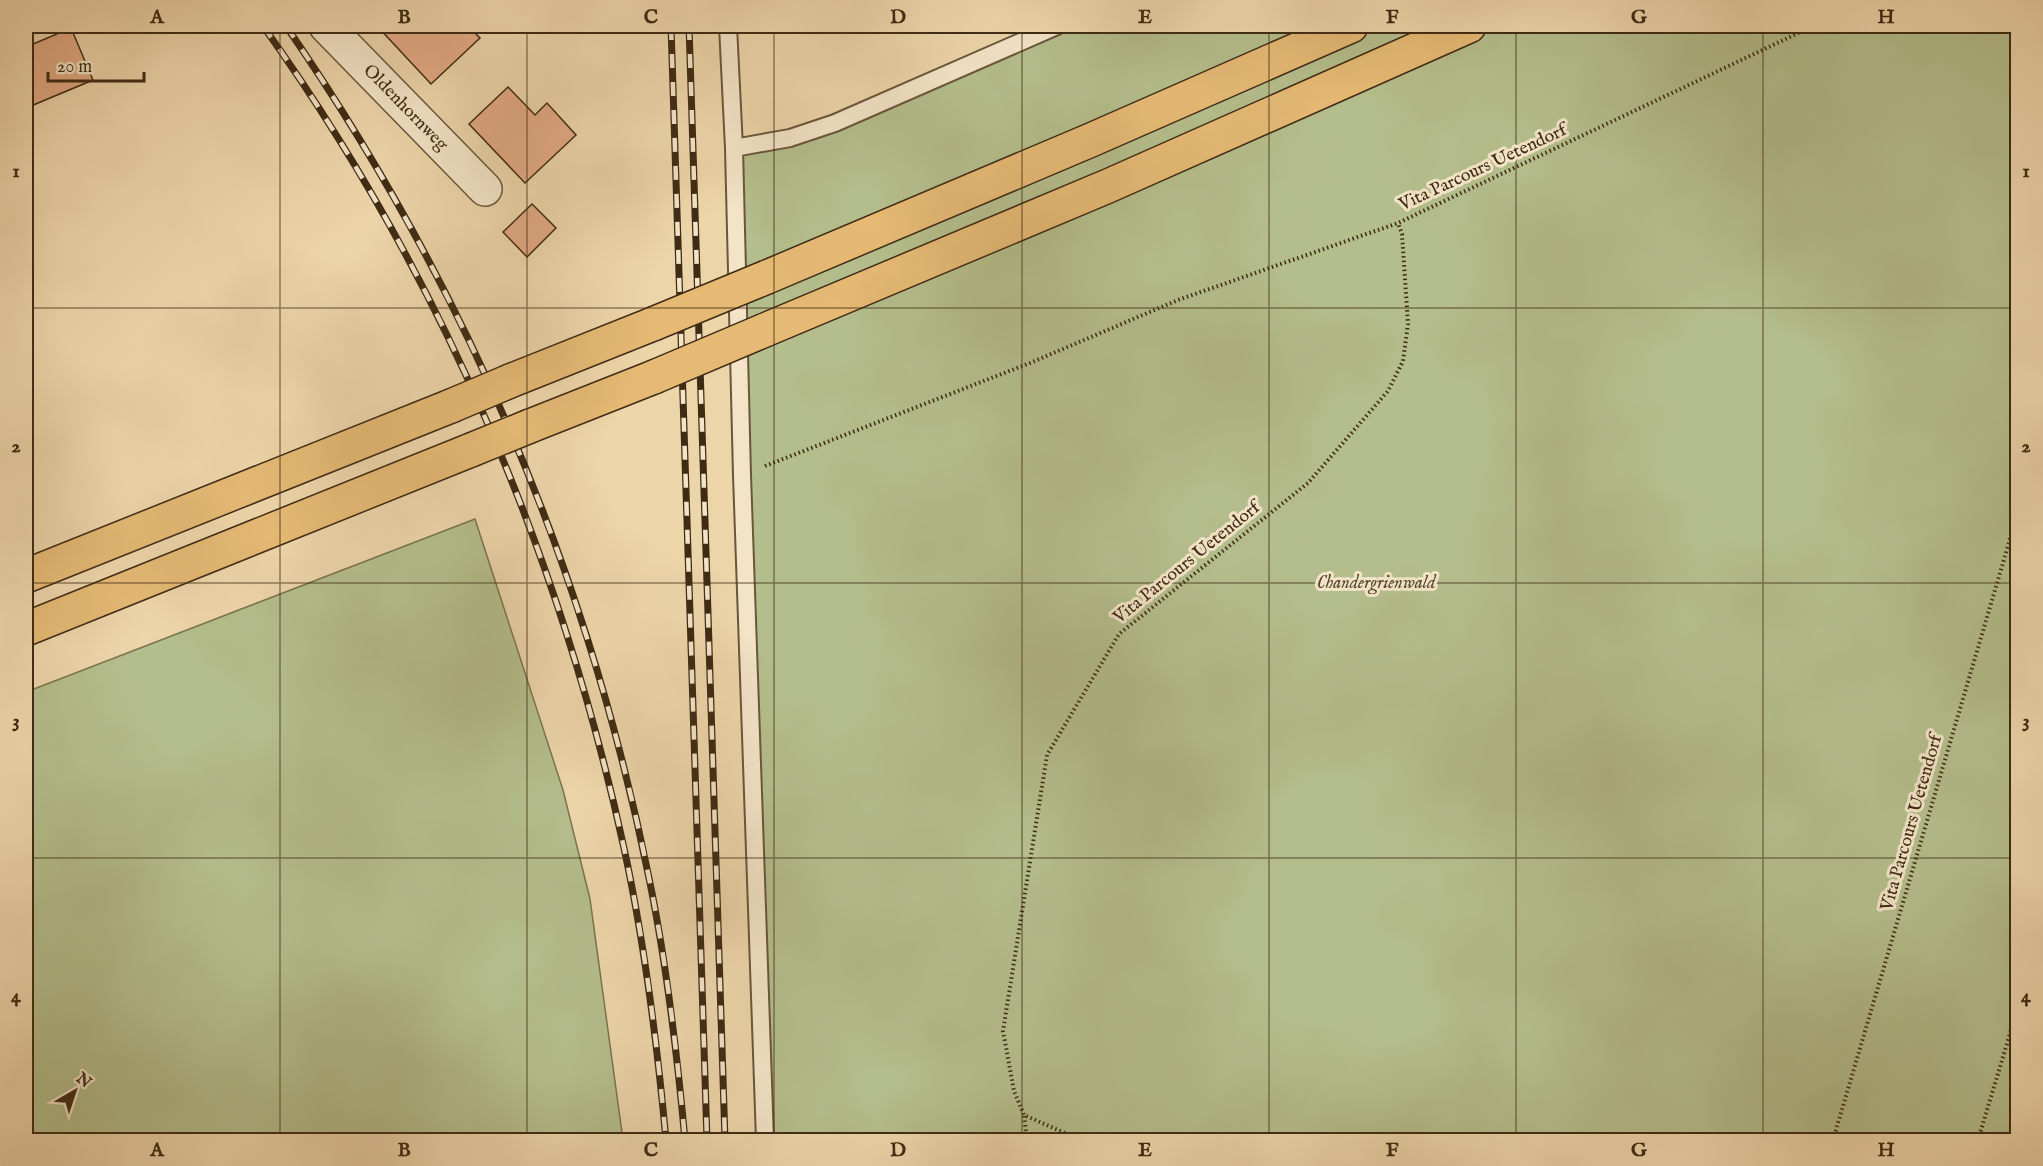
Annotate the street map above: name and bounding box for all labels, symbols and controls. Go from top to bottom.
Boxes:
text: A [149,5,165,30]
text: B [397,5,411,30]
text: C [644,5,658,30]
text: D [890,5,906,30]
text: E [1138,5,1152,30]
text: F [1386,5,1399,30]
text: G [1631,5,1648,30]
text: H [1877,5,1895,30]
scale bar [48,45,144,83]
text: 20 m [57,56,92,79]
street label: Oldenhornweg [358,59,453,156]
street label: Vita Parcours Uetendorf [1395,118,1574,217]
text: 1 [12,159,20,184]
text: 1 [2022,159,2030,184]
text: 2 [11,434,21,459]
text: 2 [2021,434,2031,459]
street label: Vita Parcours Uetendorf [1108,495,1268,630]
park label: Chandergrienwald [1317,572,1437,595]
text: 3 [12,709,20,734]
text: 3 [2022,709,2030,734]
street label: Vita Parcours Uetendorf [1876,729,1949,915]
text: 4 [11,984,22,1009]
text: 4 [2021,984,2032,1009]
north arrow [45,1061,105,1121]
text: N [71,1068,95,1093]
text: A [149,1138,165,1163]
text: B [397,1138,411,1163]
text: C [644,1138,658,1163]
text: D [890,1138,906,1163]
text: E [1138,1138,1152,1163]
text: F [1386,1138,1399,1163]
text: G [1631,1138,1648,1163]
text: H [1877,1138,1895,1163]

